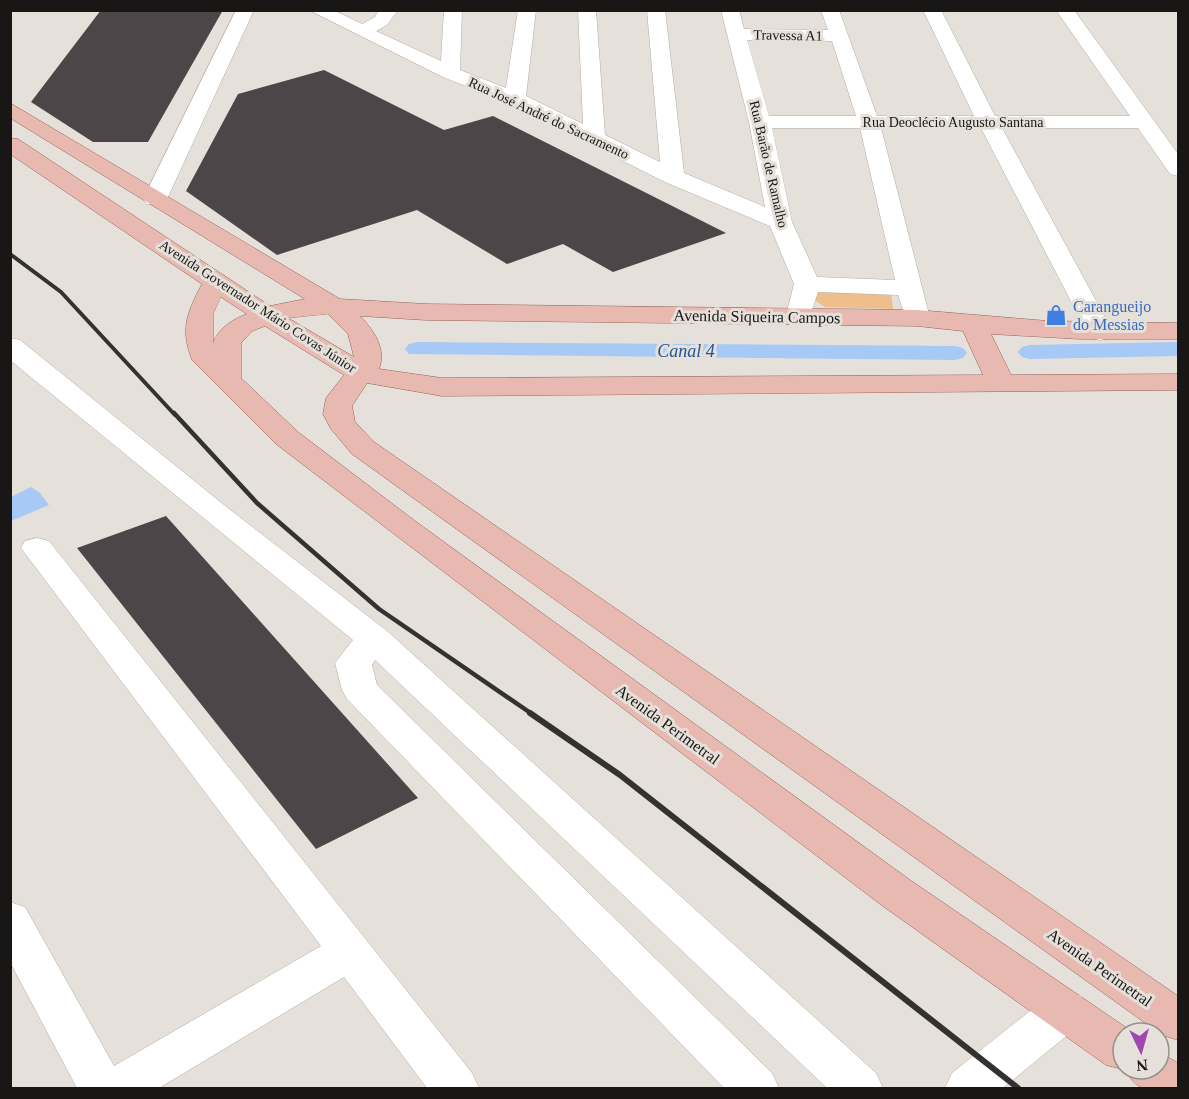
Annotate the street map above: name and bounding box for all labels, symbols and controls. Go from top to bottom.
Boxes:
street label: Travessa A1 [753,27,823,44]
street label: Rua José André do Sacramento [466,75,631,162]
street label: Rua Barão de Ramalho [747,99,790,229]
street label: Rua Deoclécio Augusto Santana [863,115,1044,130]
street label: Avenida Governador Mário Covas Júnior [157,237,359,376]
place label: Carangueijo do Messias [1073,298,1151,333]
shop icon: Carangueijo do Messias [1044,303,1068,327]
street label: Avenida Siqueira Campos [673,307,841,327]
water label: Canal 4 [657,341,715,361]
street label: Avenida Perimetral [613,681,723,768]
street label: Avenida Perimetral [1044,925,1156,1010]
north arrow [1111,1021,1171,1081]
text: N [1135,1056,1149,1074]

